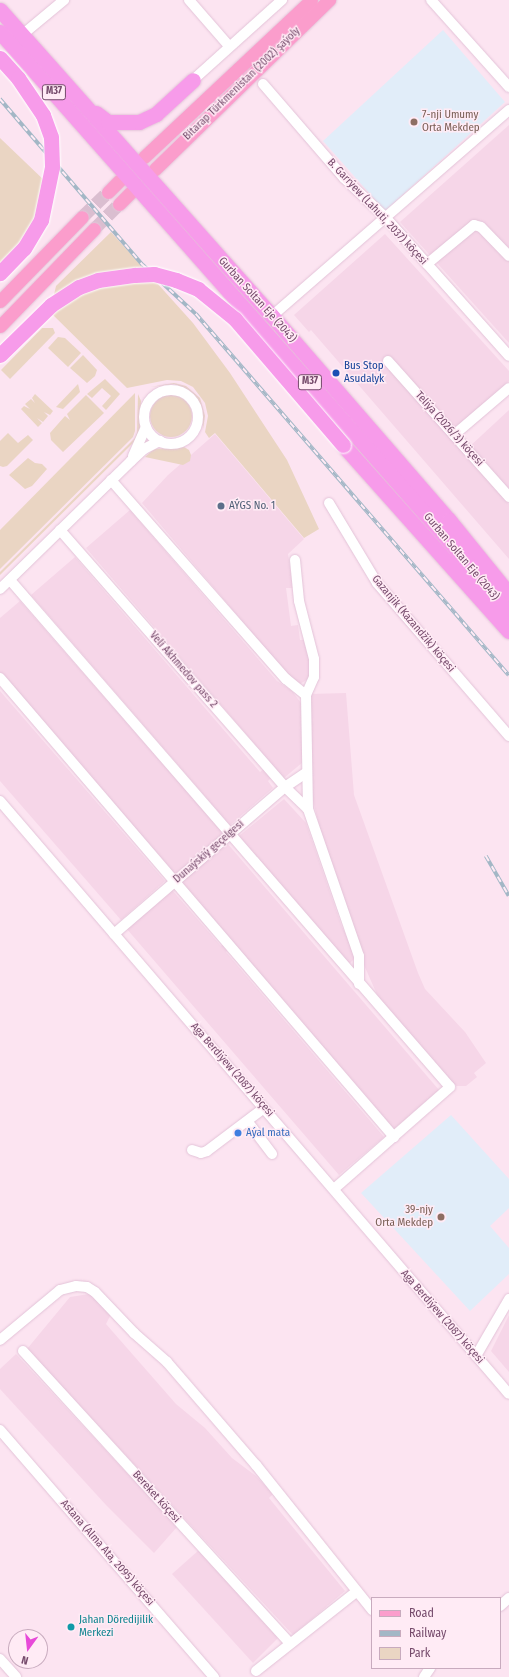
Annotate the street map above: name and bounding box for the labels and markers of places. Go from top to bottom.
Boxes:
place label: 7-nji Umumy Orta Mekdep [422,109,480,135]
marker: 7-nji Umumy Orta Mekdep [409,117,419,127]
place label: Bus Stop Asudalyk [344,360,384,386]
marker: Bus Stop Asudalyk [331,368,341,378]
place label: AÝGS No. 1 [229,499,275,513]
marker: AÝGS No. 1 [216,501,226,511]
place label: Aýal mata [246,1126,290,1140]
marker: Aýal mata [233,1128,243,1138]
place label: 39-njy Orta Mekdep [375,1204,433,1230]
marker: 39-njy Orta Mekdep [436,1212,446,1222]
place label: Jahan Döredijilik Merkezi [79,1614,153,1640]
marker: Jahan Döredijilik Merkezi [66,1622,76,1632]

